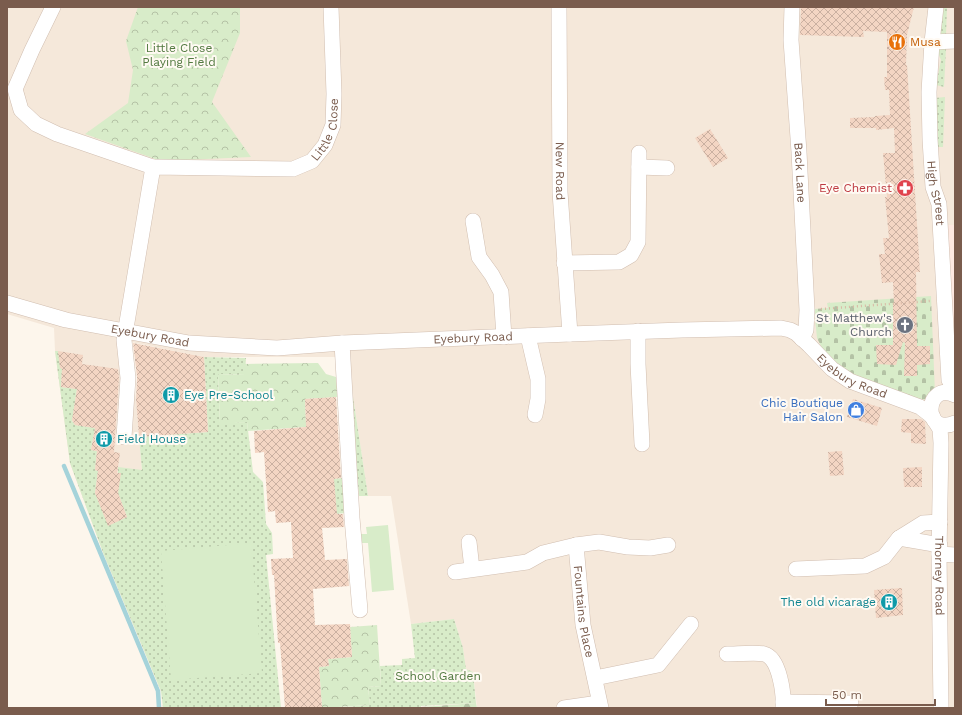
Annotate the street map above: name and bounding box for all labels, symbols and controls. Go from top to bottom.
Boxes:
restaurant icon: Musa [887,32,907,52]
place label: Musa [910,35,941,49]
park label: Little Close Playing Field [142,41,216,69]
street label: Little Close [308,98,341,164]
street label: New Road [553,142,568,201]
street label: Back Lane [791,142,809,203]
street label: High Street [924,160,947,226]
pharmacy icon: Eye Chemist [895,178,915,198]
place label: Eye Chemist [819,181,892,195]
place label: St Matthew's Church [816,311,892,339]
church icon: St Matthew's Church [895,315,915,335]
street label: Eyebury Road [110,322,191,350]
street label: Eyebury Road [433,329,513,346]
street label: Eyebury Road [814,351,889,401]
building icon: Eye Pre-School [161,385,181,405]
place label: Eye Pre-School [184,388,274,402]
place label: Chic Boutique Hair Salon [761,396,843,424]
shop icon: Chic Boutique Hair Salon [846,400,866,420]
building icon: Field House [94,429,114,449]
place label: Field House [117,432,186,446]
street label: Thorney Road [932,535,947,616]
street label: Fountains Place [571,565,597,659]
building icon: The old vicarage [879,592,899,612]
place label: The old vicarage [781,595,876,609]
park label: School Garden [395,669,481,683]
scale bar [826,681,935,707]
text: 50 m [832,688,862,702]

